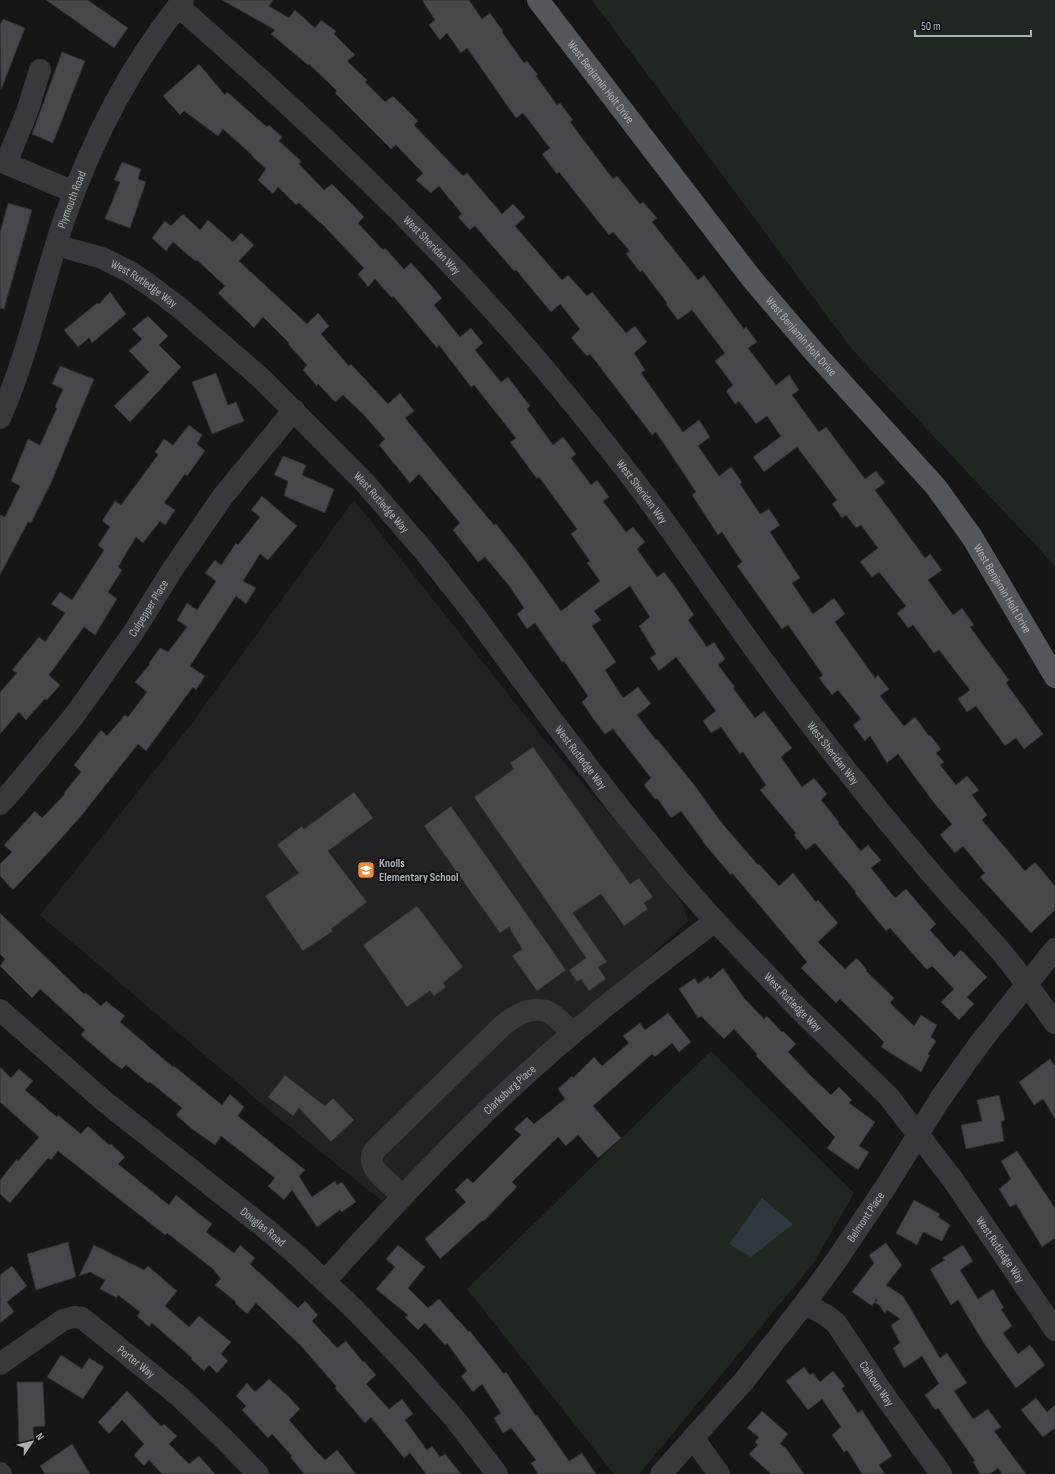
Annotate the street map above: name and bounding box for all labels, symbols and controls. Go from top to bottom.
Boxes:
scale bar [915,12,1031,38]
text: 50 m [921,19,941,34]
street label: West Benjamin Holt Drive [563,37,637,127]
street label: Plymouth Road [55,169,90,231]
street label: West Sheridan Way [400,213,464,278]
street label: West Rutledge Way [108,257,180,311]
street label: West Benjamin Holt Drive [762,293,840,380]
street label: West Sheridan Way [613,457,671,527]
street label: West Rutledge Way [350,469,412,537]
street label: West Benjamin Holt Drive [970,541,1035,636]
street label: Culpepper Place [126,577,172,640]
street label: West Sheridan Way [803,719,862,788]
street label: West Rutledge Way [551,723,610,793]
place label: Knolls Elementary School [379,856,459,885]
school or university icon: Knolls Elementary School [356,860,376,880]
street label: West Rutledge Way [760,970,825,1035]
street label: Clarksburg Place [481,1062,539,1118]
street label: Belmont Place [844,1189,888,1245]
street label: Douglas Road [237,1204,288,1250]
street label: West Rutledge Way [972,1214,1028,1286]
street label: Porter Way [114,1342,158,1382]
street label: Calhoun Way [856,1358,897,1410]
north arrow [12,1422,52,1462]
text: N [33,1430,47,1443]

